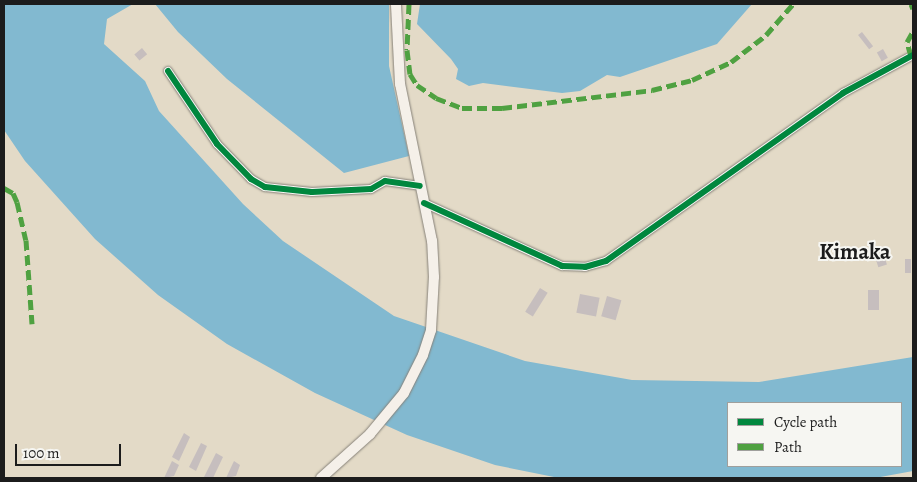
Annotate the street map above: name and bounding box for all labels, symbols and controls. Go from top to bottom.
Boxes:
district label: Kimaka [819,240,891,266]
legend [727,402,902,467]
text: Cycle path [774,412,837,432]
scale bar [18,434,124,466]
text: Path [774,437,802,457]
text: 100 m [23,443,60,463]

